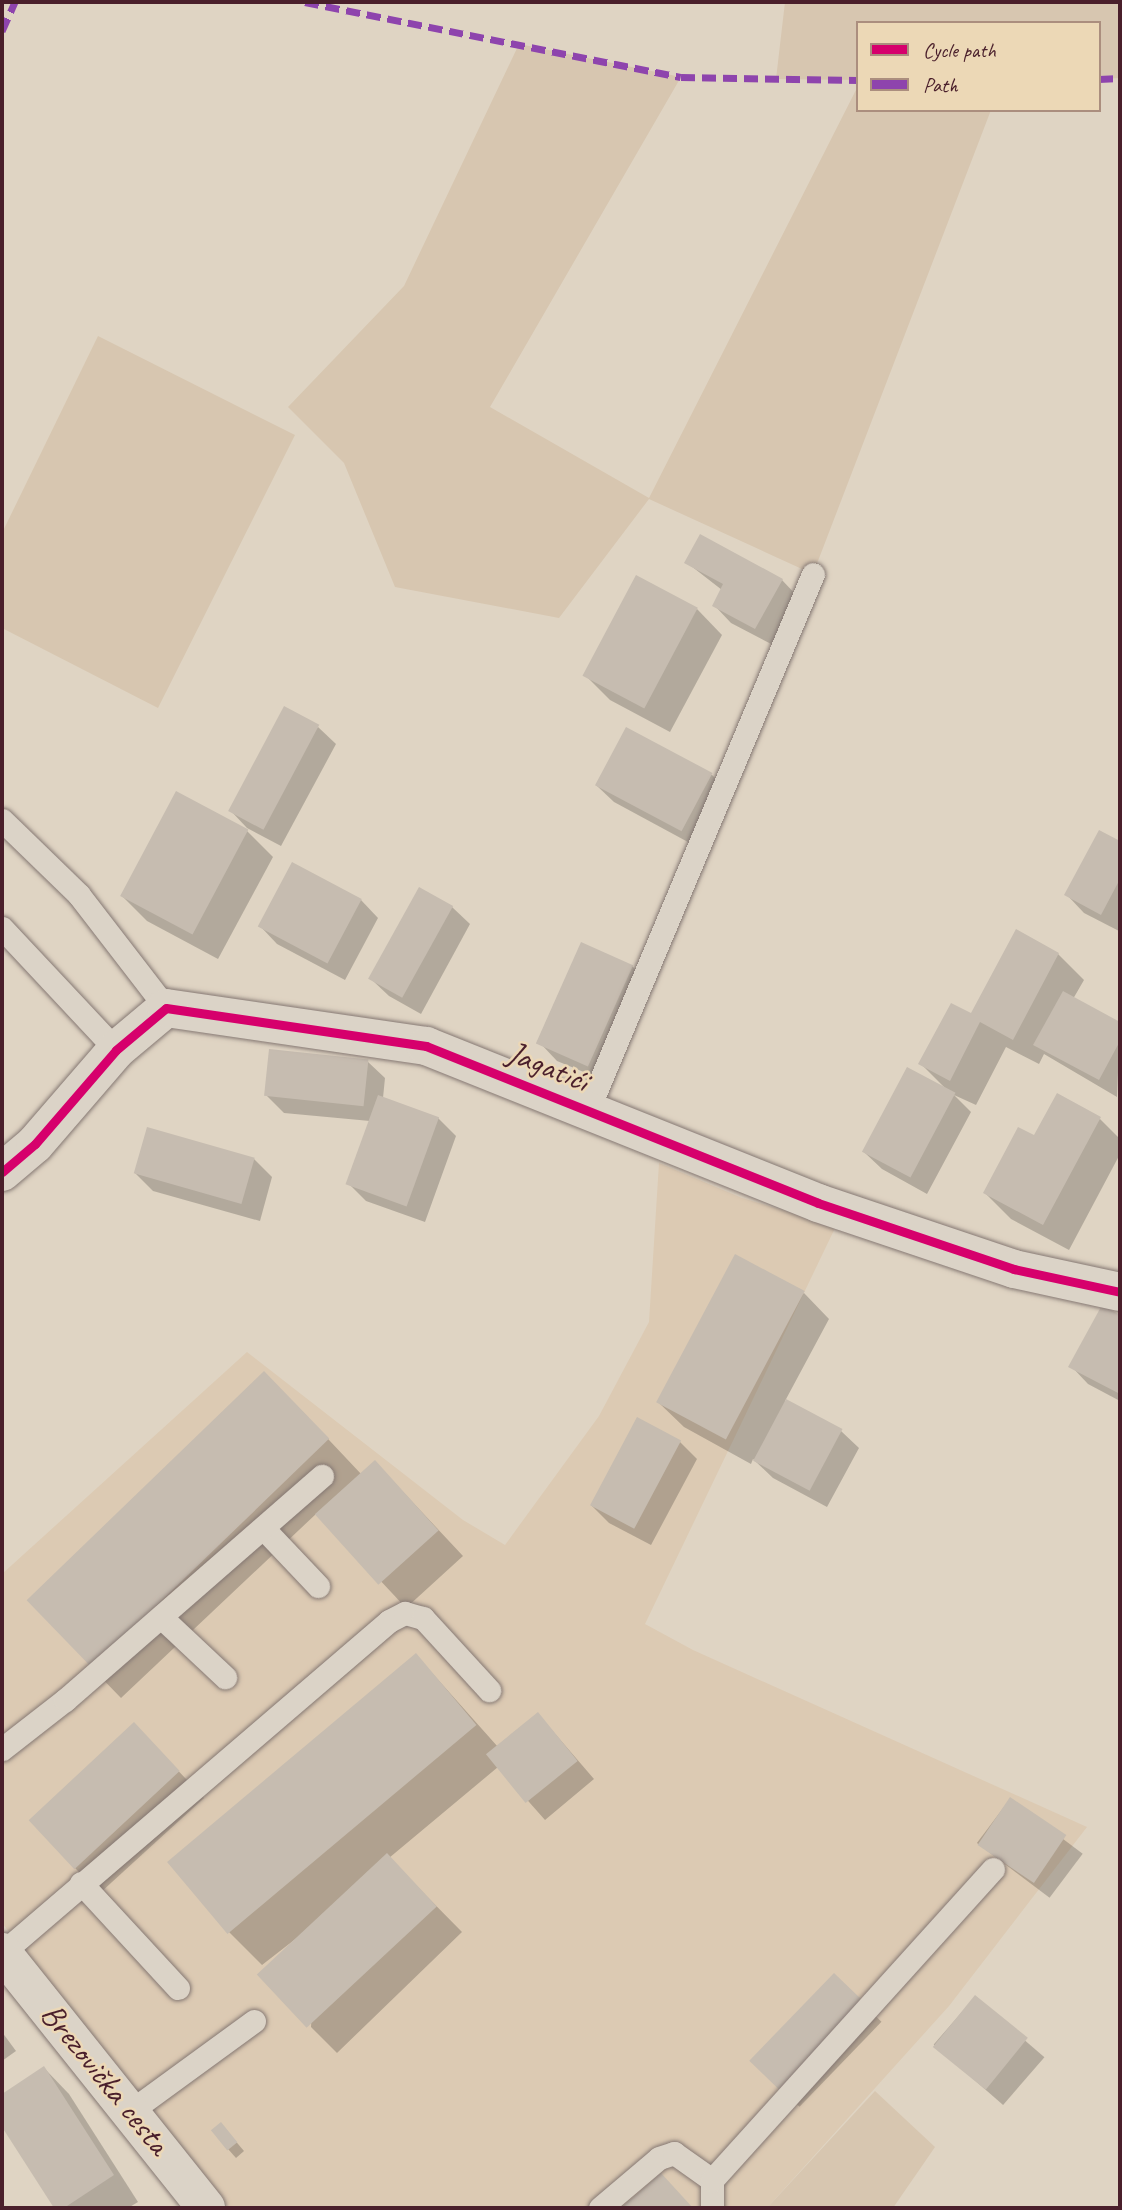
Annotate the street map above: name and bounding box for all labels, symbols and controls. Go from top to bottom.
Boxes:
legend [856,21,1101,112]
text: Cycle path [923,37,996,63]
text: Path [923,72,958,98]
street label: Jagatići [502,1033,594,1101]
street label: Brezovička cesta [32,1995,178,2163]

